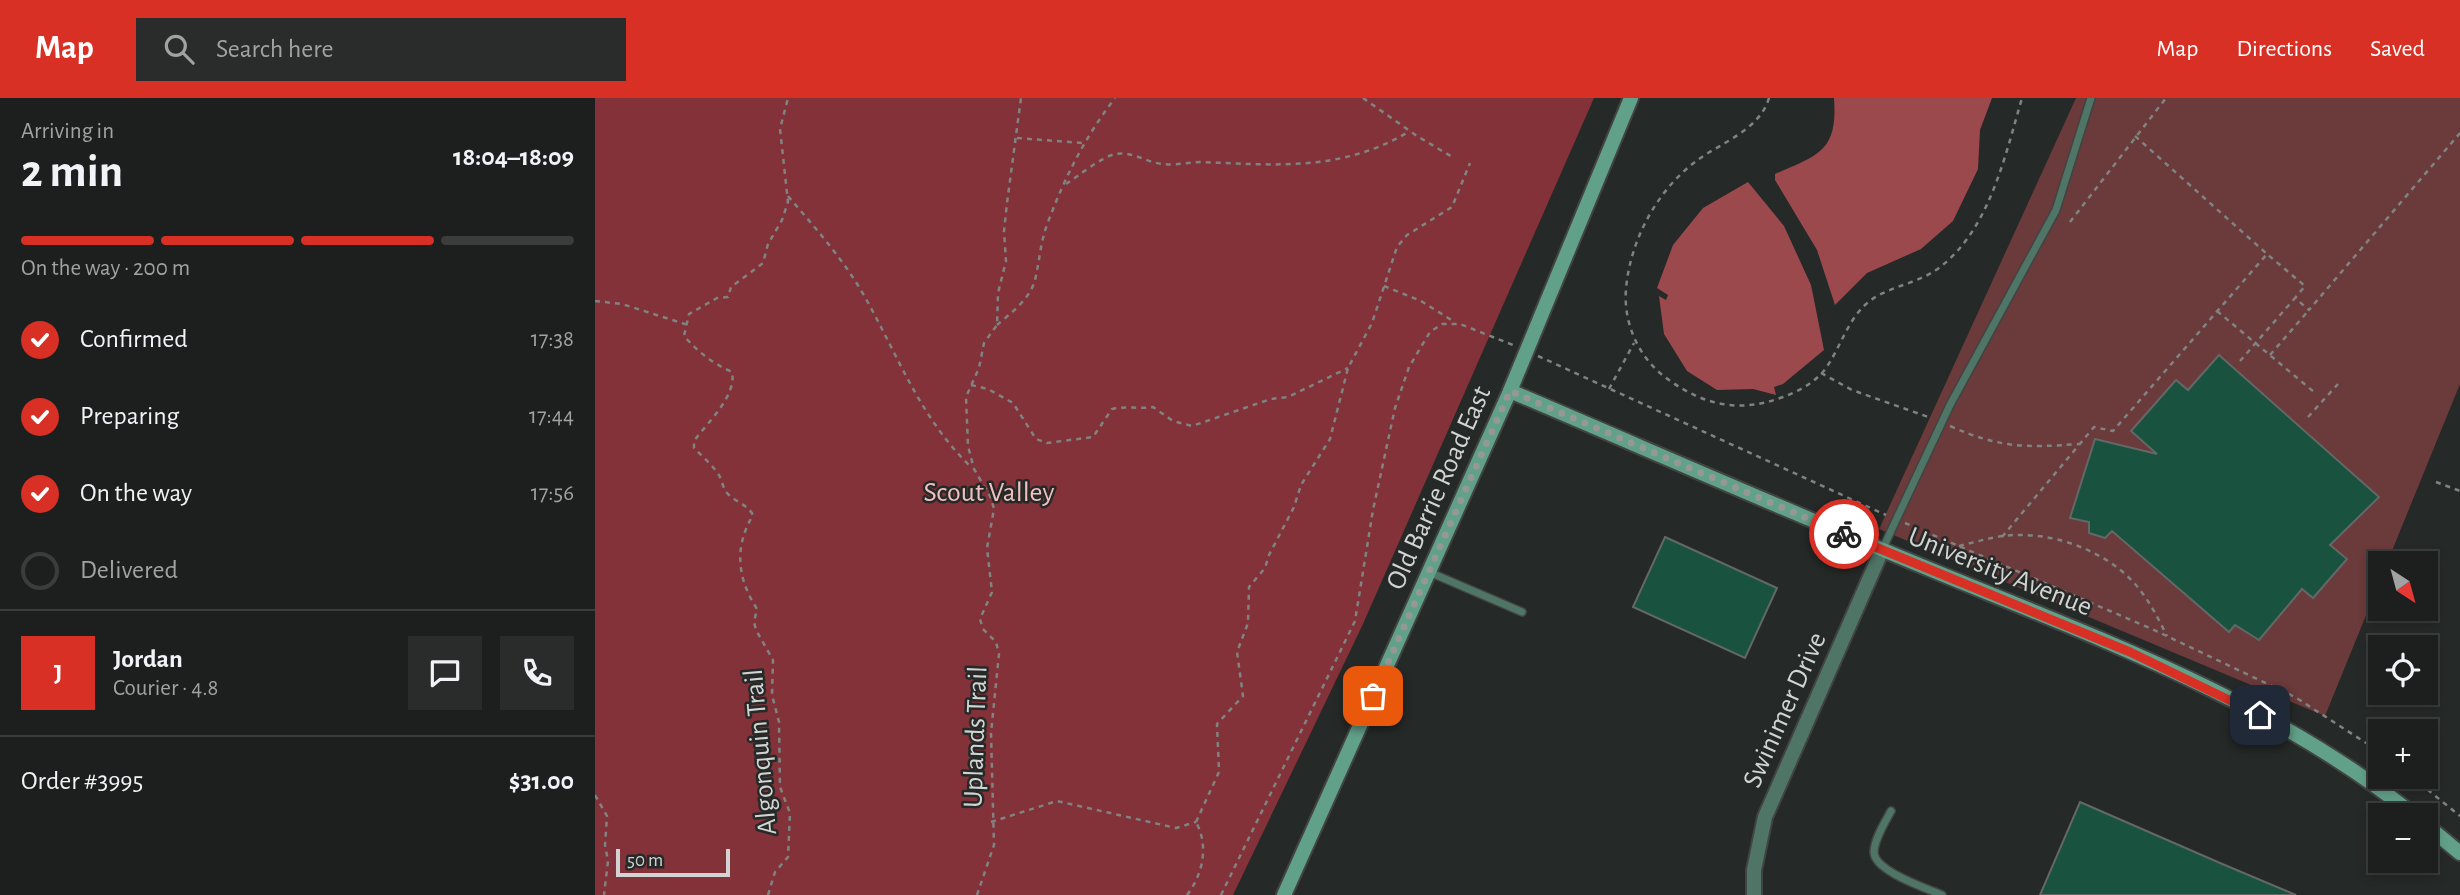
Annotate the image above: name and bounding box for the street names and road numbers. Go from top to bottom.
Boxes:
street label: Old Barrie Road East [1382,382,1496,594]
street label: University Avenue [1904,522,2096,622]
street label: Swinimer Drive [1738,628,1832,792]
street label: Uplands Trail [960,666,992,808]
street label: Algonquin Trail [740,668,782,836]

